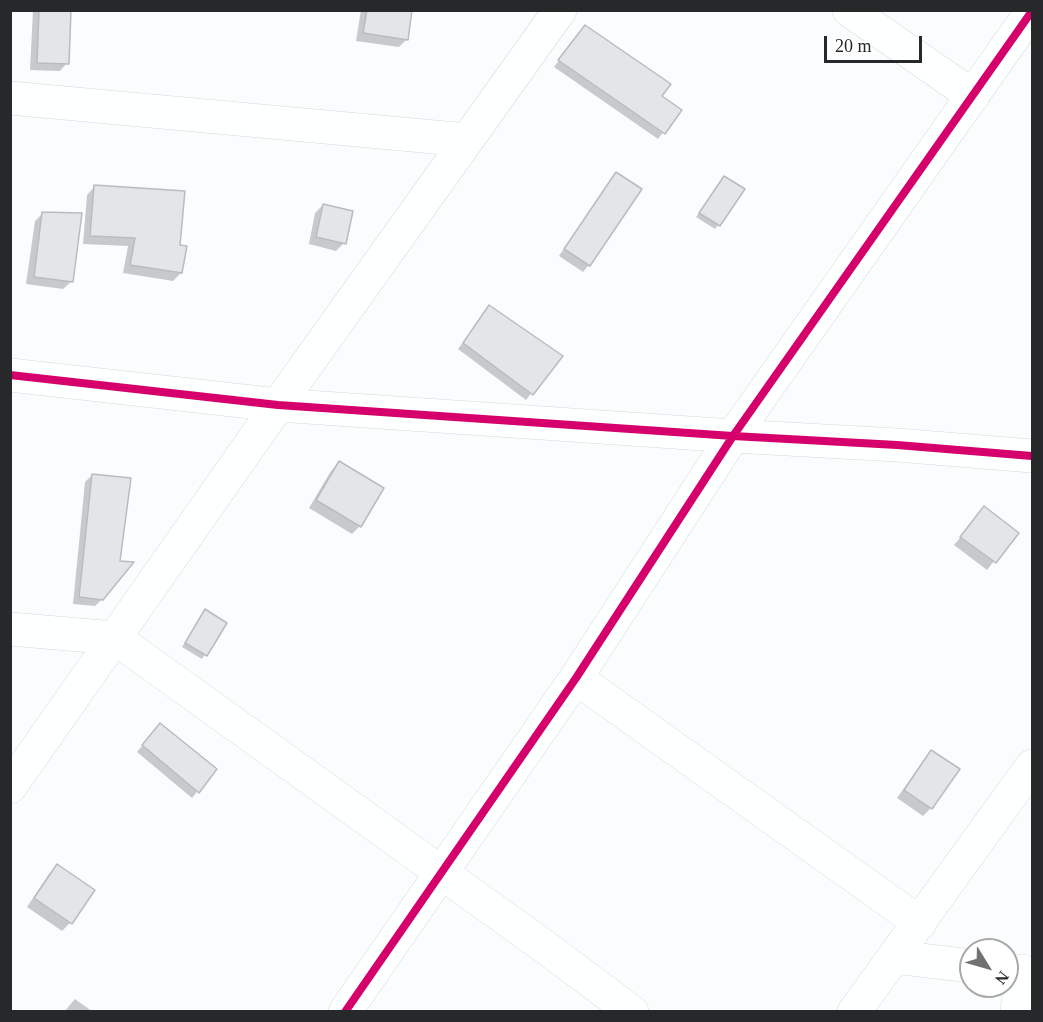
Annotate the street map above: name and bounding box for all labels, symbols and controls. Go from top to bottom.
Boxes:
scale bar [827,24,924,62]
text: 20 m [835,36,872,56]
north arrow [959,938,1019,998]
text: N [992,968,1012,988]

